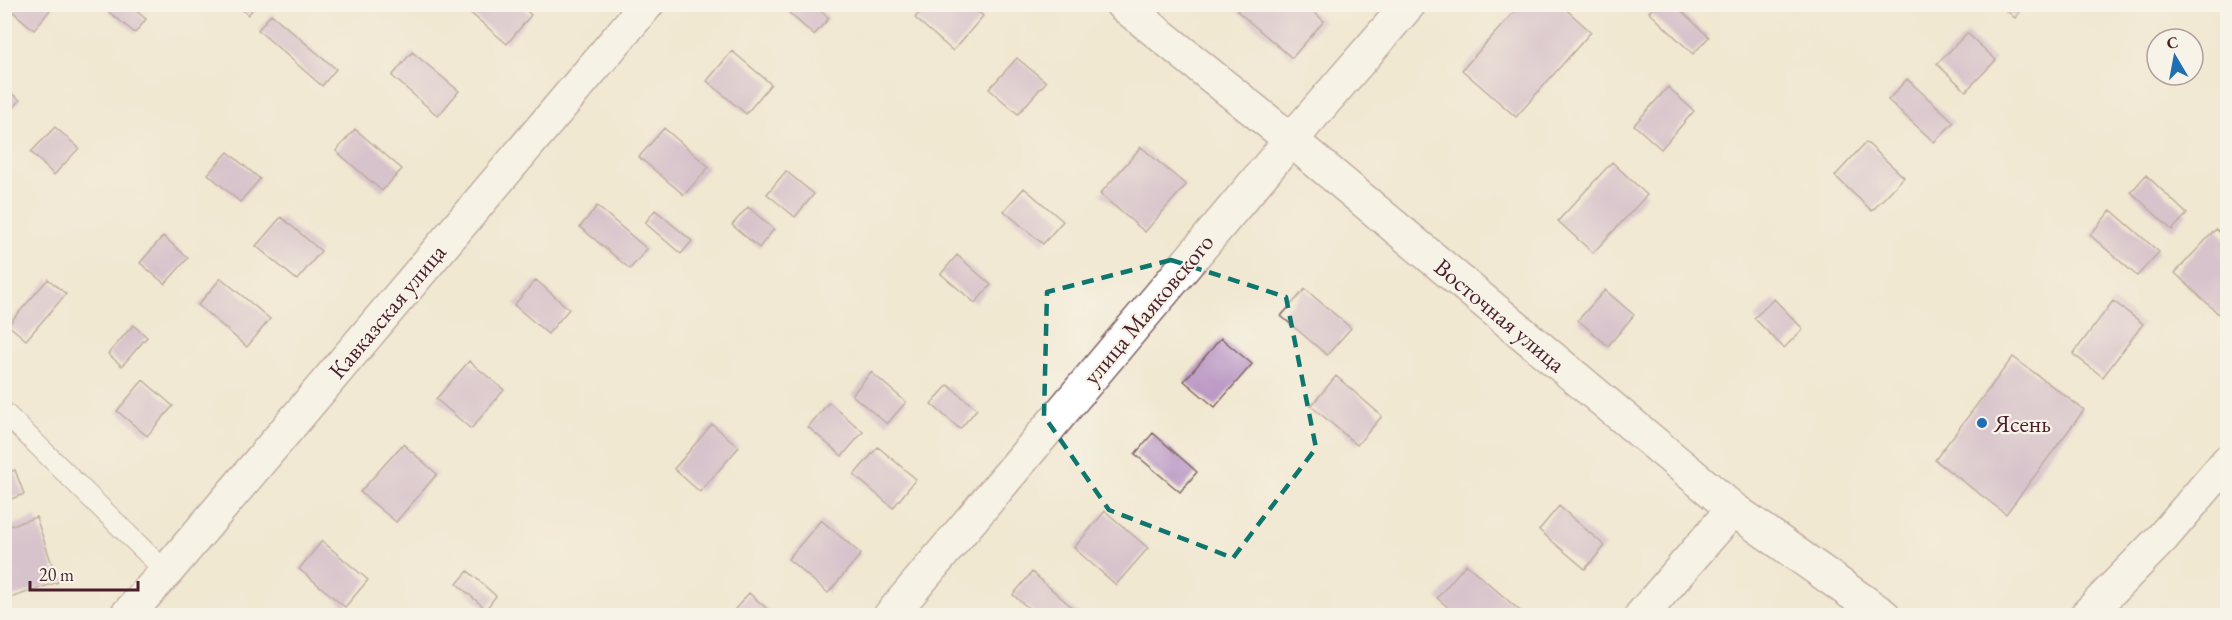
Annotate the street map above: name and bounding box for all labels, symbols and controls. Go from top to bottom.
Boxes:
north arrow [2145,27,2205,87]
text: С [2165,31,2180,54]
street label: улица Маяковского [1076,227,1220,391]
street label: Кавказская улица [321,237,453,385]
street label: Восточная улица [1428,251,1572,379]
place label: Ясень [1993,408,2051,439]
marker: Ясень [1975,416,1989,430]
scale bar [30,554,138,592]
text: 20 m [39,563,74,586]

